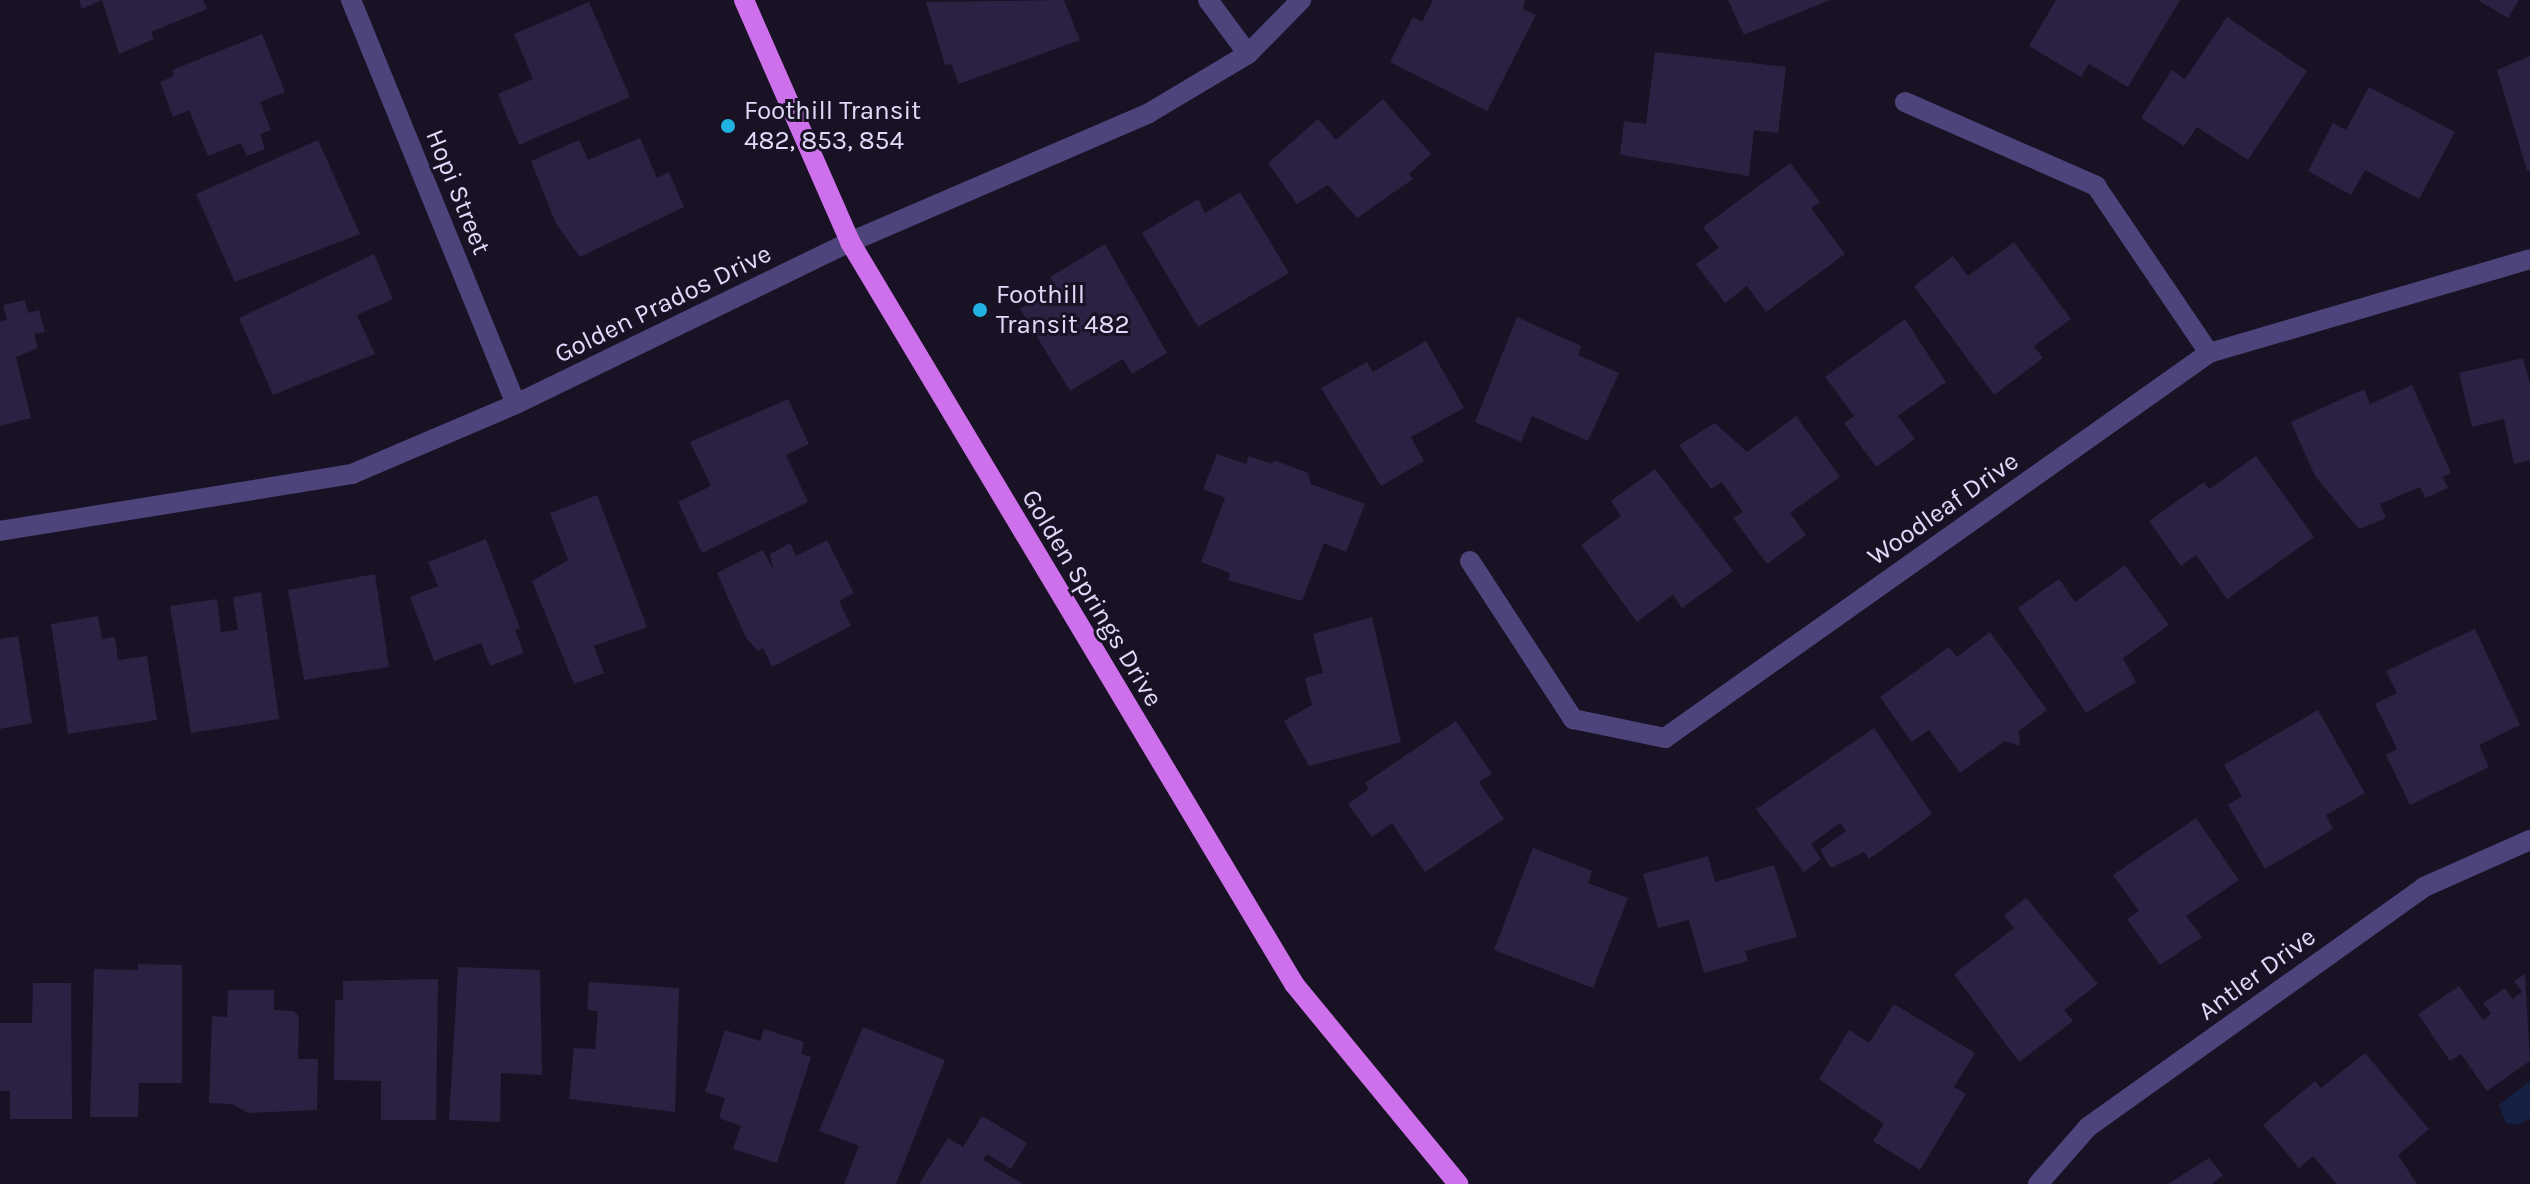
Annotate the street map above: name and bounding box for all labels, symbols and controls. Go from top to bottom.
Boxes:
place label: Foothill Transit 482, 853, 854 [744,95,921,156]
marker: Foothill Transit 482, 853, 854 [719,117,737,135]
street label: Hopi Street [419,125,497,259]
street label: Golden Prados Drive [550,238,776,370]
place label: Foothill Transit 482 [996,279,1129,340]
marker: Foothill Transit 482 [971,301,989,319]
street label: Woodleaf Drive [1862,445,2024,573]
street label: Golden Springs Drive [1015,484,1169,712]
street label: Antler Drive [2192,921,2322,1027]

